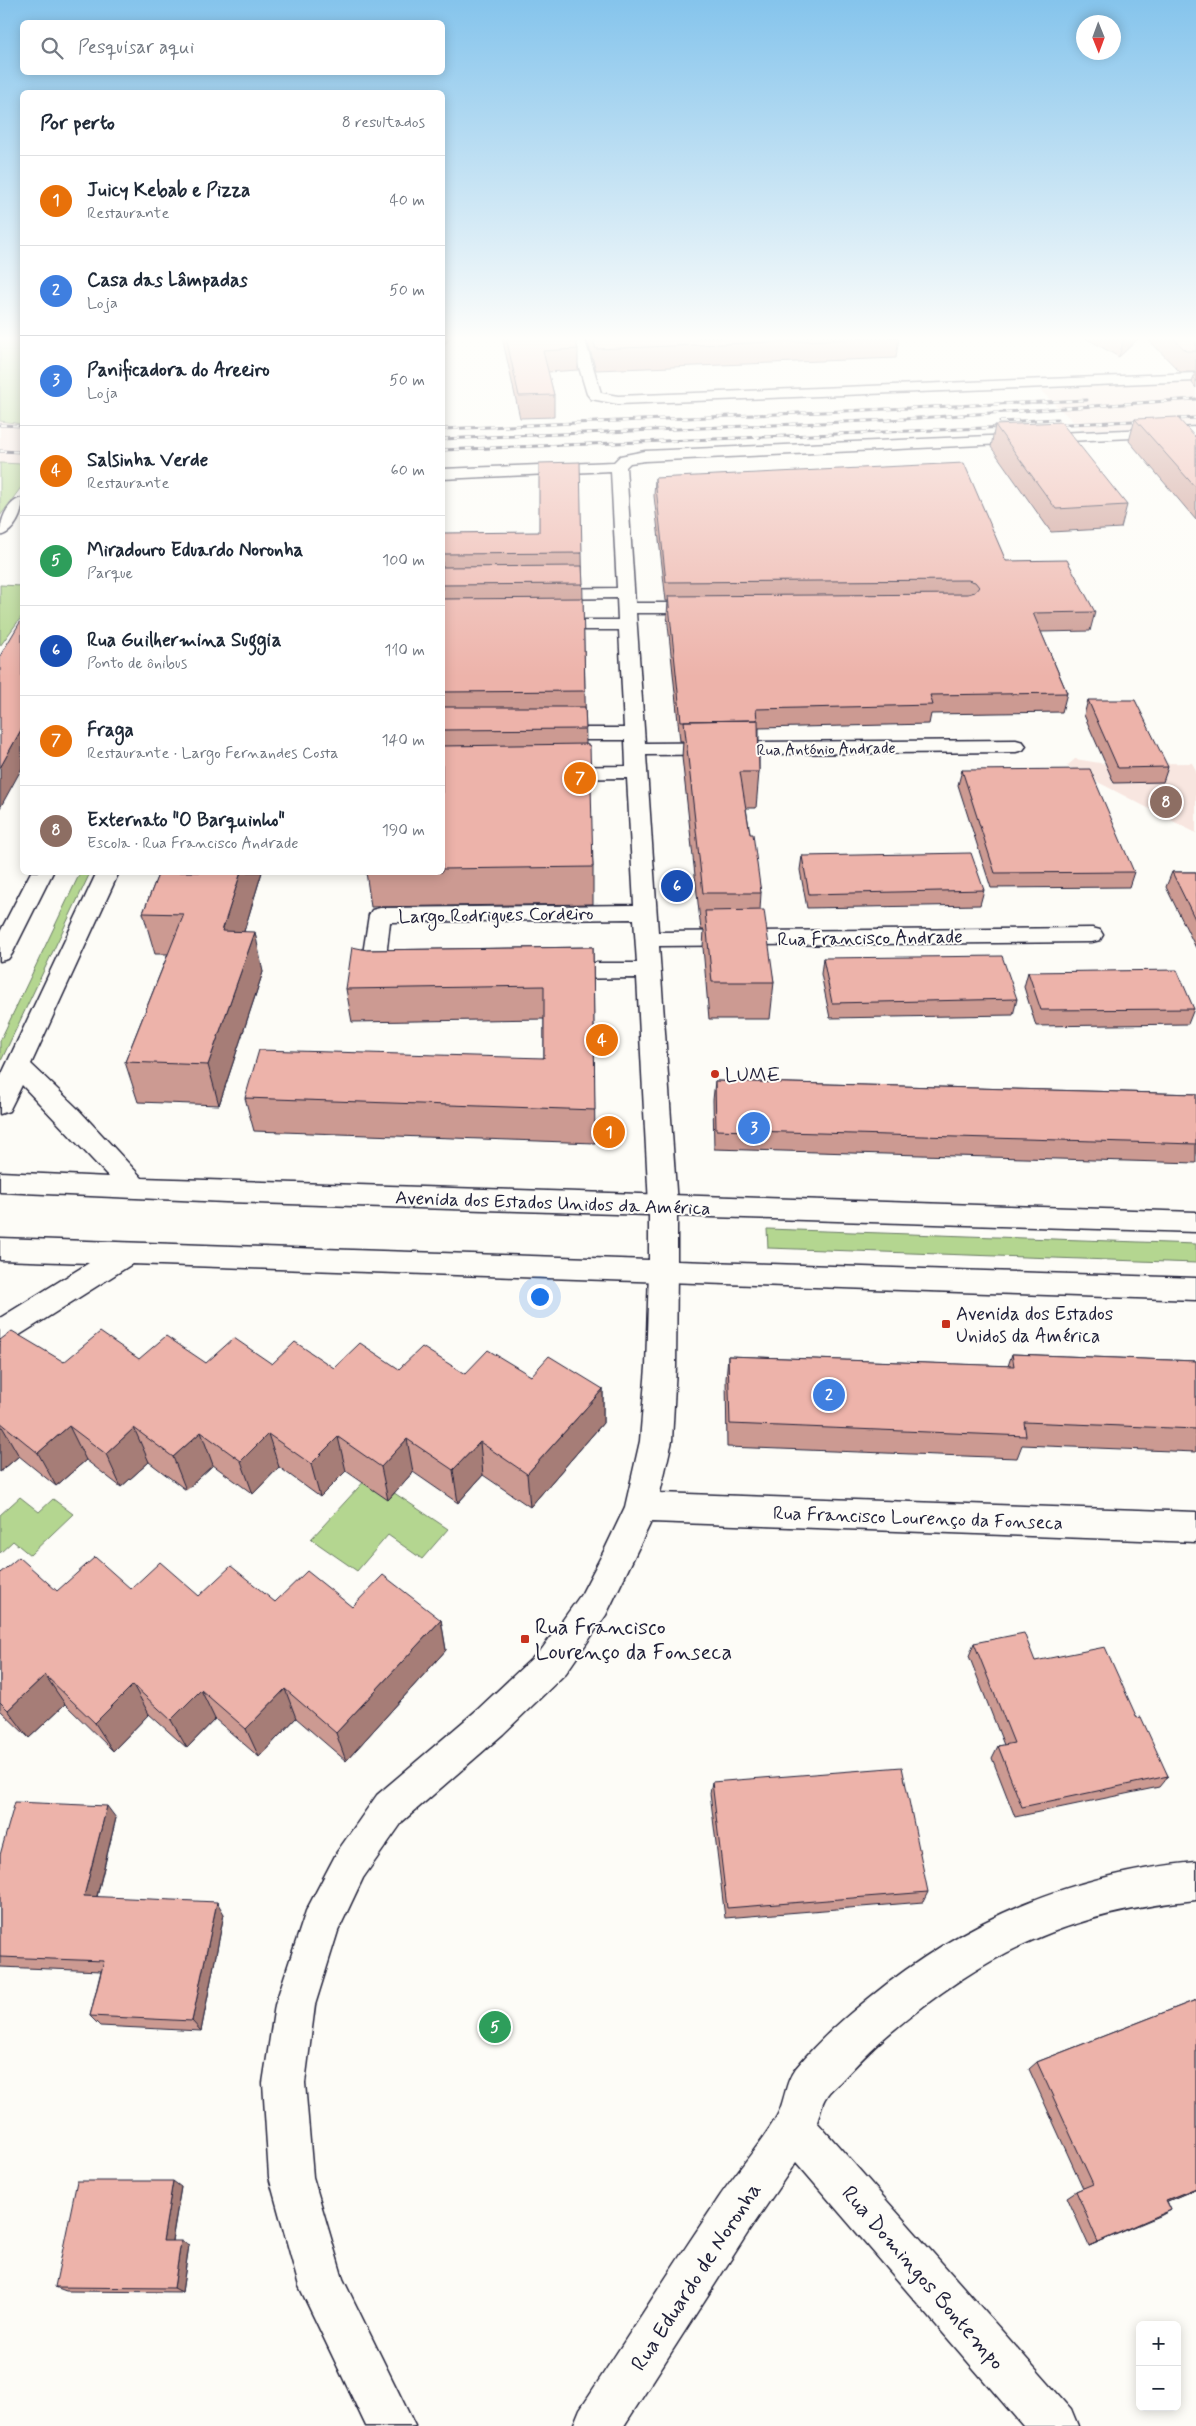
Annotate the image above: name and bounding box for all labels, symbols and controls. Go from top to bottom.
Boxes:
north arrow [1076,15,1121,60]
search box [20,20,445,75]
icon: search [38,34,66,62]
text: Pesquisar aqui [78,35,194,60]
text: Por perto [40,109,115,137]
text: 8 resultados [342,112,425,133]
text: Juicy Kebab e Pizza [87,178,250,203]
text: 1 [52,190,60,211]
text: 40 m [389,190,425,211]
text: Restaurante [87,203,169,224]
text: Casa das Lâmpadas [87,268,248,293]
text: 2 [52,280,60,301]
text: 50 m [389,280,425,301]
text: Loja [87,293,118,314]
text: Panificadora do Areeiro [87,358,270,383]
text: 3 [52,370,60,391]
text: 50 m [389,370,425,391]
text: Loja [87,383,118,404]
text: Salsinha Verde [87,448,208,473]
text: 4 [51,460,61,481]
text: 60 m [391,460,425,481]
text: Restaurante [87,473,169,494]
text: Miradouro Eduardo Noronha [87,538,303,563]
text: 5 [51,550,61,571]
text: 100 m [382,550,425,571]
text: Parque [87,563,133,584]
text: Rua Guilhermina Suggia [87,628,282,653]
text: 6 [52,640,60,661]
text: 110 m [384,640,425,661]
text: Ponto de ônibus [87,653,187,674]
text: Fraga [87,718,134,743]
text: 7 [51,730,61,751]
text: 140 m [381,730,425,751]
street label: Rua António Andrade [756,738,896,761]
text: Restaurante · Largo Fernandes Costa [87,743,338,764]
pin: 7 [564,759,596,797]
pin: 8 [1150,783,1182,821]
text: Externato "O Barquinho" [87,808,285,833]
text: 8 [51,820,61,841]
text: 190 m [382,820,425,841]
text: Escola · Rua Francisco Andrade [87,833,298,854]
pin: 6 [661,867,693,905]
street label: Largo Rodrigues Cordeiro [398,901,594,932]
street label: Rua Francisco Andrade [777,924,963,953]
pin: 4 [586,1021,618,1059]
place label: LUME [725,1063,780,1088]
marker: LUME [709,1068,721,1080]
pin: 3 [738,1109,770,1147]
pin: 1 [593,1113,625,1151]
street label: Avenida dos Estados Unidos da América [395,1186,711,1221]
your location [527,1284,553,1310]
place label: Avenida dos Estados Unidos da América [956,1302,1113,1349]
marker: Avenida dos Estados Unidos da América [940,1318,952,1330]
pin: 2 [813,1376,845,1414]
street label: Rua Francisco Lourenço da Fonseca [772,1501,1063,1536]
place label: Rua Francisco Lourenço da Fonseca [535,1614,732,1667]
marker: Rua Francisco Lourenço da Fonseca [519,1633,531,1645]
pin: 5 [479,2008,511,2046]
street label: Rua Eduardo de Noronha [625,2178,768,2377]
street label: Rua Domingos Bontempo [834,2180,1010,2377]
map controls [1136,2321,1181,2411]
button: + [1136,2321,1181,2366]
button: − [1136,2366,1181,2411]

